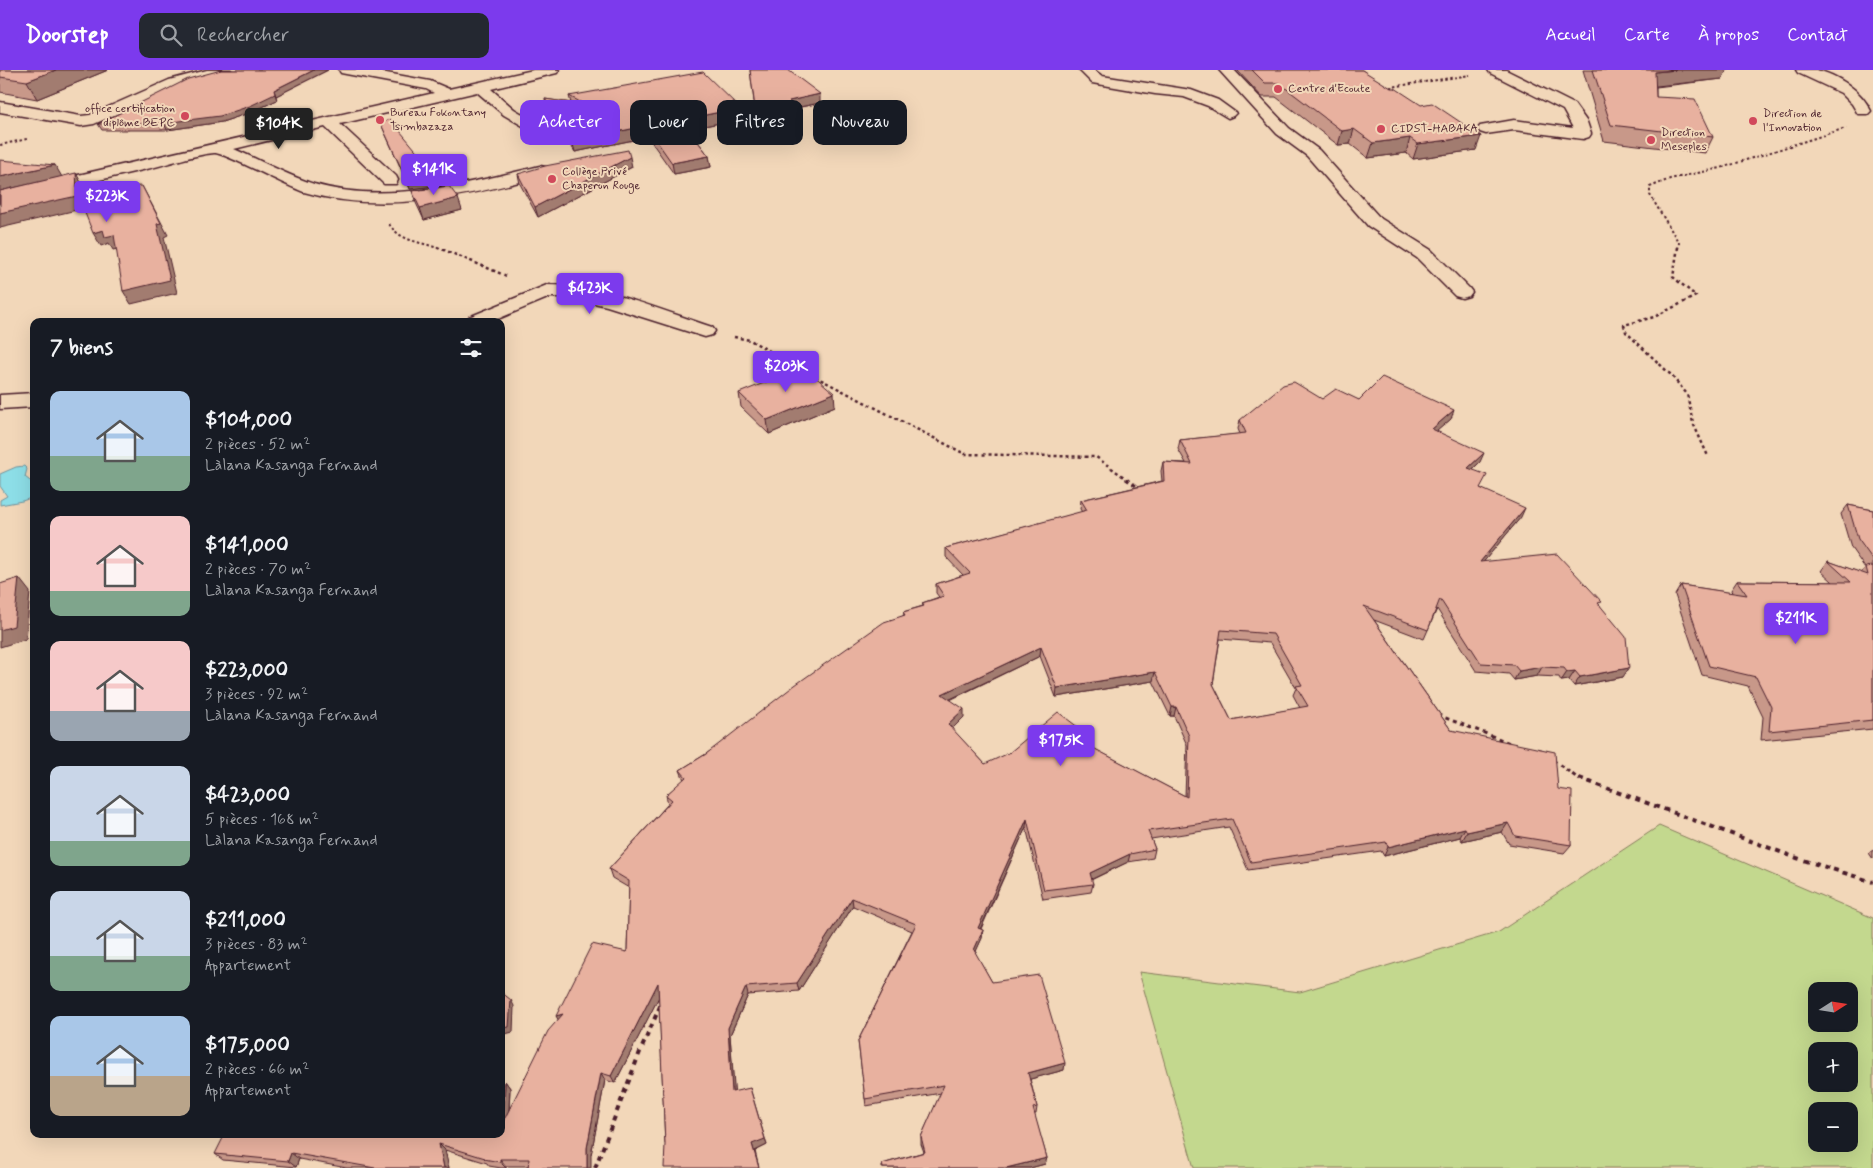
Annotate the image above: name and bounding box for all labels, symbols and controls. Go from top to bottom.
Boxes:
search box [139,13,489,58]
text: Doorstep [25,20,109,51]
icon: search [157,21,185,49]
text: Rechercher [197,23,289,48]
text: Accueil [1545,23,1596,47]
text: Carte [1624,23,1670,47]
text: À propos [1698,23,1759,47]
text: Contact [1787,23,1848,47]
place label: Centre d'Ecoute [1288,81,1371,97]
marker: Centre d'Ecoute [1272,83,1284,95]
chip: Acheter [520,100,620,145]
chip: Louer [630,100,707,145]
chip: Filtres [717,100,803,145]
chip: Nouveau [813,100,907,145]
place label: office certification diplôme BEPC [85,101,175,131]
place label: Bureau Fokontany Tsimbazaza [390,105,486,135]
place label: Direction de l'Innovation [1763,106,1822,136]
pin: $104K [244,108,314,150]
marker: office certification diplôme BEPC [179,110,191,122]
text: $104K [256,113,302,134]
marker: Bureau Fokontany Tsimbazaza [374,114,386,126]
marker: Direction de l'Innovation [1747,115,1759,127]
place label: CIDST-HABAKA [1391,121,1478,137]
marker: CIDST-HABAKA [1375,123,1387,135]
place label: Direction Meseples [1661,125,1707,155]
marker: Direction Meseples [1645,134,1657,146]
pin: $141K [399,154,469,196]
text: $141K [412,159,456,180]
place label: Collège Privé Chaperon Rouge [562,164,640,194]
marker: Collège Privé Chaperon Rouge [546,173,558,185]
pin: $223K [72,180,142,223]
text: $223K [85,186,129,207]
pin: $423K [555,272,625,315]
text: $423K [568,278,613,299]
text: 7 biens [50,334,113,362]
icon: filters [457,334,485,362]
pin: $203K [751,350,821,393]
text: $203K [764,356,808,377]
text: $104,000 [205,406,292,434]
icon: home [90,411,150,471]
text: 2 pièces · 52 m² [205,434,310,455]
text: Làlana Kasanga Fernand [205,455,377,476]
text: $141,000 [205,531,289,559]
icon: home [90,536,150,596]
text: 2 pièces · 70 m² [205,559,311,580]
text: Làlana Kasanga Fernand [205,580,377,601]
pin: $211K [1761,602,1831,645]
text: $211K [1775,608,1817,629]
text: $223,000 [205,656,288,684]
icon: home [90,661,150,721]
text: 3 pièces · 92 m² [205,684,308,705]
text: Làlana Kasanga Fernand [205,705,377,726]
pin: $175K [1026,724,1096,767]
text: $175K [1039,730,1083,751]
text: $423,000 [205,781,290,809]
icon: home [90,786,150,846]
text: 5 pièces · 168 m² [205,809,319,830]
text: Làlana Kasanga Fernand [205,830,377,851]
text: $211,000 [205,906,286,934]
icon: home [90,911,150,971]
text: 3 pièces · 83 m² [205,934,308,955]
text: Appartement [205,955,291,976]
north arrow [1808,982,1858,1032]
map controls [1808,982,1858,1152]
text: $175,000 [205,1031,290,1059]
icon: home [90,1036,150,1096]
button: + [1808,1042,1858,1092]
text: 2 pièces · 66 m² [205,1059,309,1080]
text: Appartement [205,1080,291,1101]
button: − [1808,1102,1858,1152]

